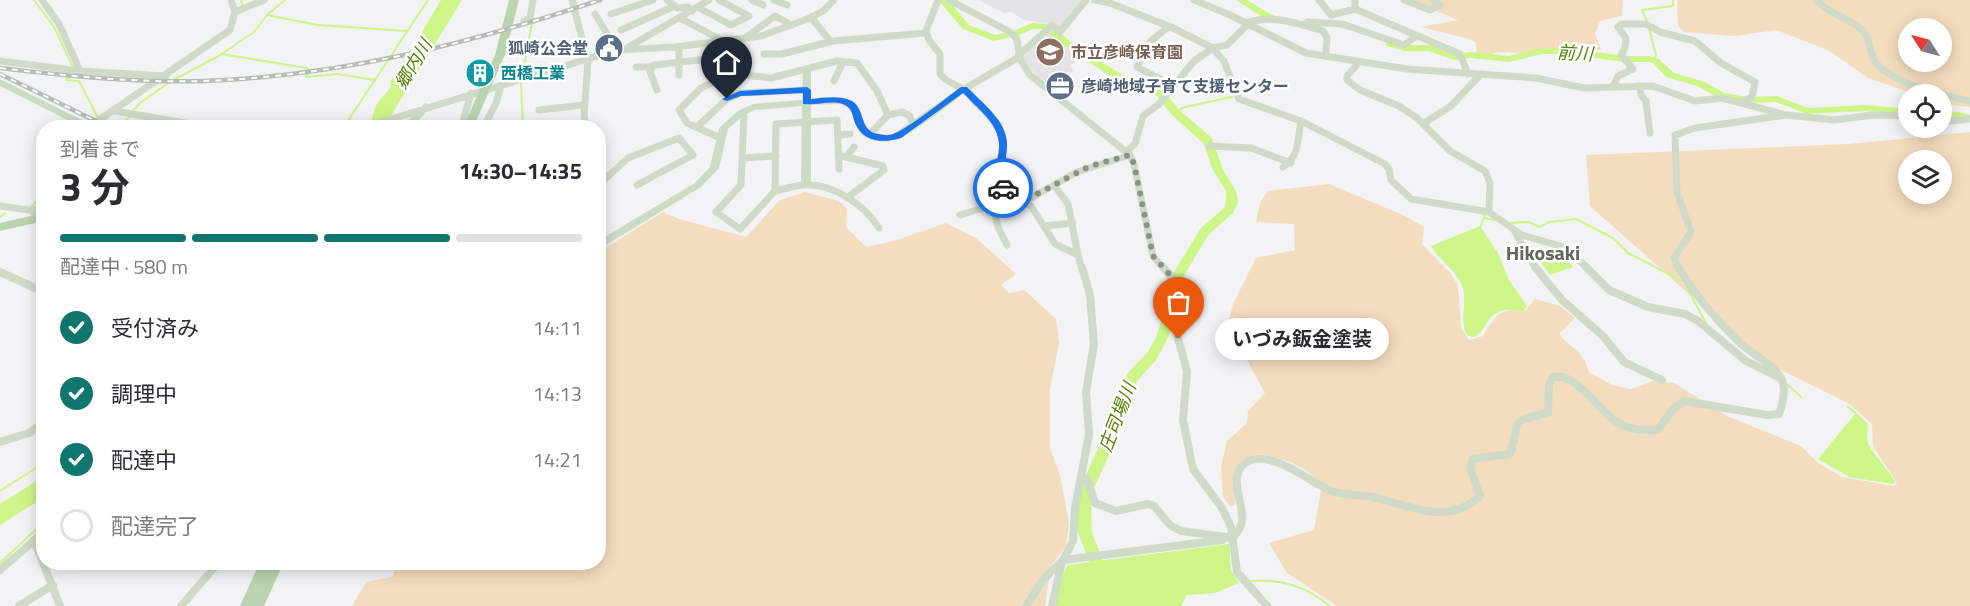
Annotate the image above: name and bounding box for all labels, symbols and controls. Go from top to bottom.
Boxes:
north arrow [1898,18,1952,72]
map controls [1898,18,1952,204]
water label: 郷内川 [388,32,440,94]
public building icon: 狐崎公会堂 [593,32,625,64]
place label: 狐崎公会堂 [508,36,588,60]
school or university icon: 市立彦崎保育園 [1034,36,1066,68]
pin [701,37,752,99]
water label: 前川 [1556,39,1596,68]
place label: 市立彦崎保育園 [1071,40,1183,64]
icon: home [710,46,743,79]
building icon: 西橋工業 [464,57,496,89]
place label: 西橋工業 [501,61,565,85]
office icon: 彦崎地域子育て支援センター [1044,70,1076,102]
place label: 彦崎地域子育て支援センター [1081,74,1289,98]
button: locate [1898,84,1952,138]
text: 到着まで [60,133,140,164]
button: layers [1898,150,1952,204]
text: 14:30–14:35 [459,154,582,188]
text: 3 分 [60,157,129,216]
courier [973,158,1033,218]
icon: car [987,172,1020,205]
district label: Hikosaki [1506,237,1580,268]
text: 配達中 · 580 m [60,251,188,282]
pin [1153,277,1204,339]
icon: bag [1162,286,1195,319]
icon: check [60,311,93,344]
text: 受付済み [111,311,199,345]
text: 14:11 [533,312,582,343]
callout: いづみ鈑金塗装 [1215,318,1389,360]
text: いづみ鈑金塗装 [1232,323,1372,354]
icon: check [60,377,93,410]
text: 調理中 [111,377,177,411]
water label: 庄司場川 [1091,377,1143,455]
text: 14:13 [533,378,582,409]
icon: check [60,443,93,476]
text: 配達中 [111,443,177,477]
text: 14:21 [533,444,582,475]
text: 配達完了 [111,509,199,543]

